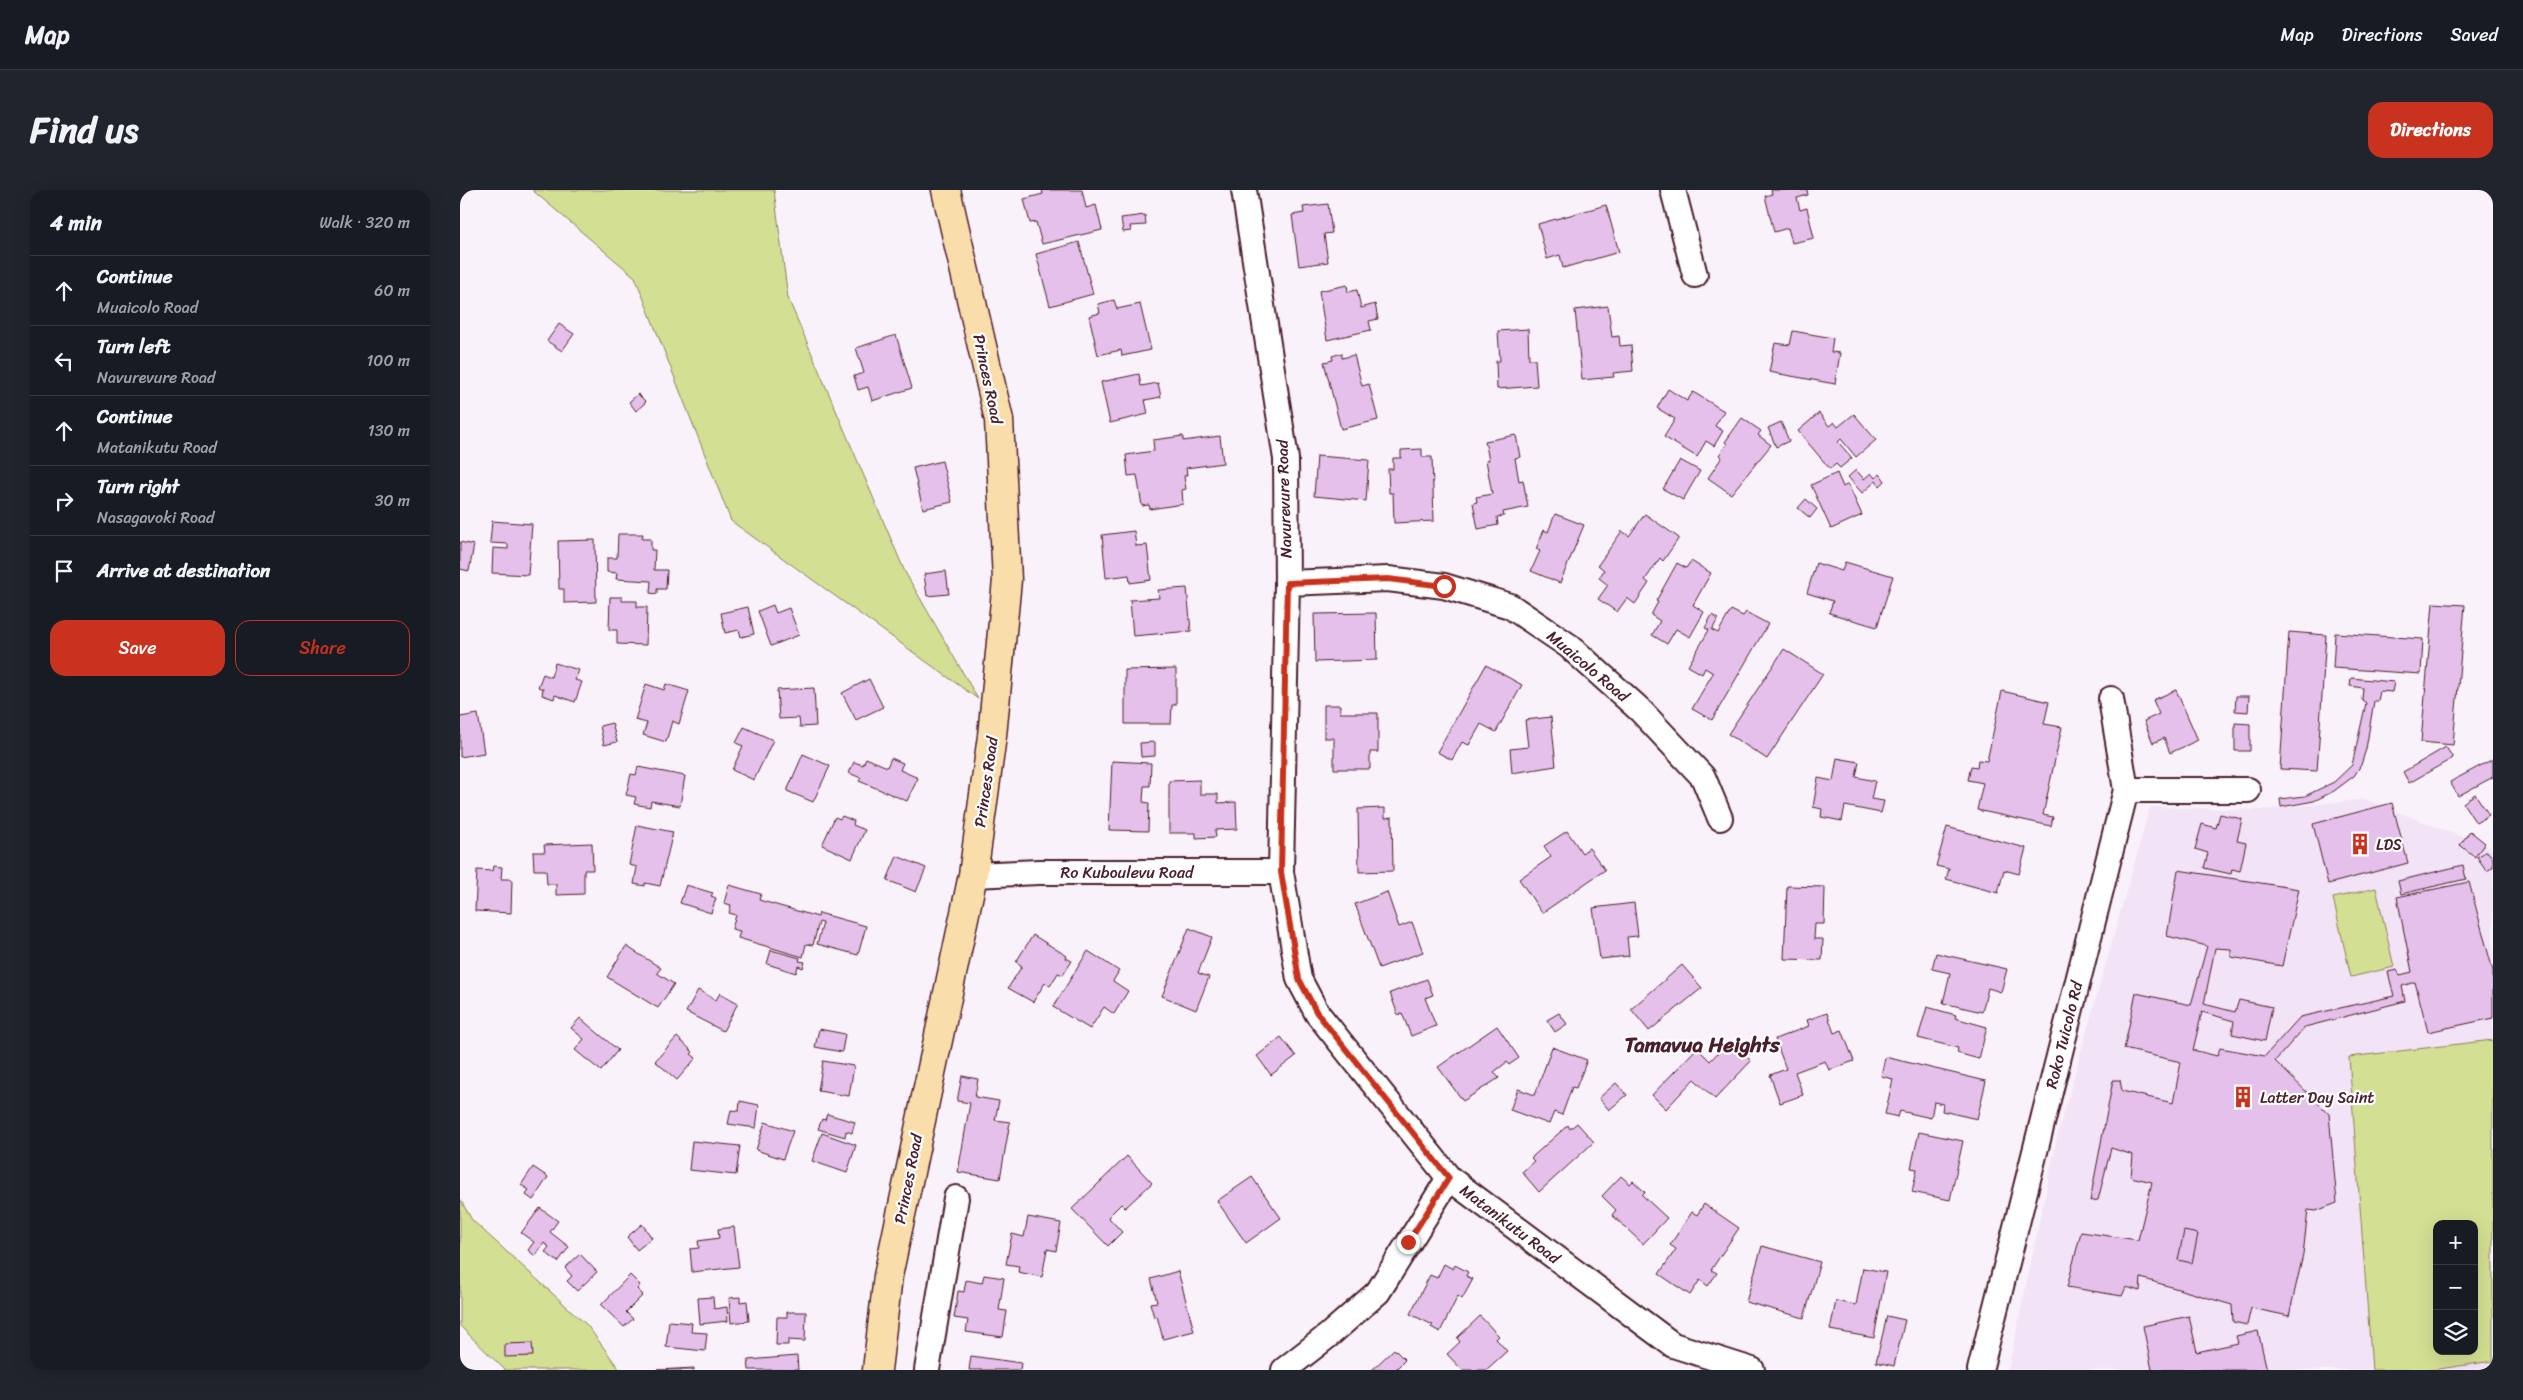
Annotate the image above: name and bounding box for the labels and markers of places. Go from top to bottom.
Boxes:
place label: LDS [2376,830,2402,859]
building icon: LDS [2347,831,2373,857]
place label: Latter Day Saint [2260,1083,2374,1112]
building icon: Latter Day Saint [2230,1084,2256,1110]

